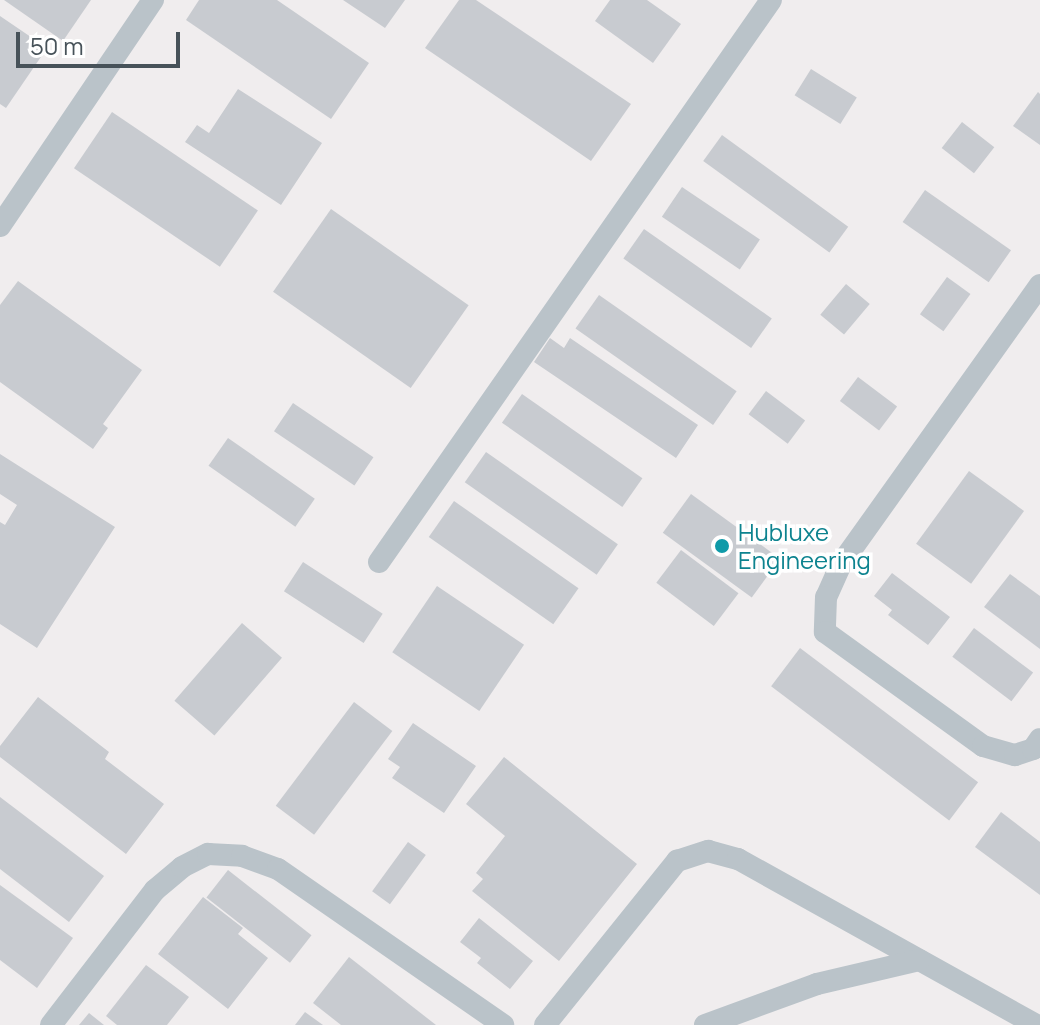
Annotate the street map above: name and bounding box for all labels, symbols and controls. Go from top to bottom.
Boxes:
scale bar [20,16,184,66]
text: 50 m [30,29,84,62]
place label: Hubluxe Engineering [738,518,871,574]
marker: Hubluxe Engineering [713,537,731,555]

